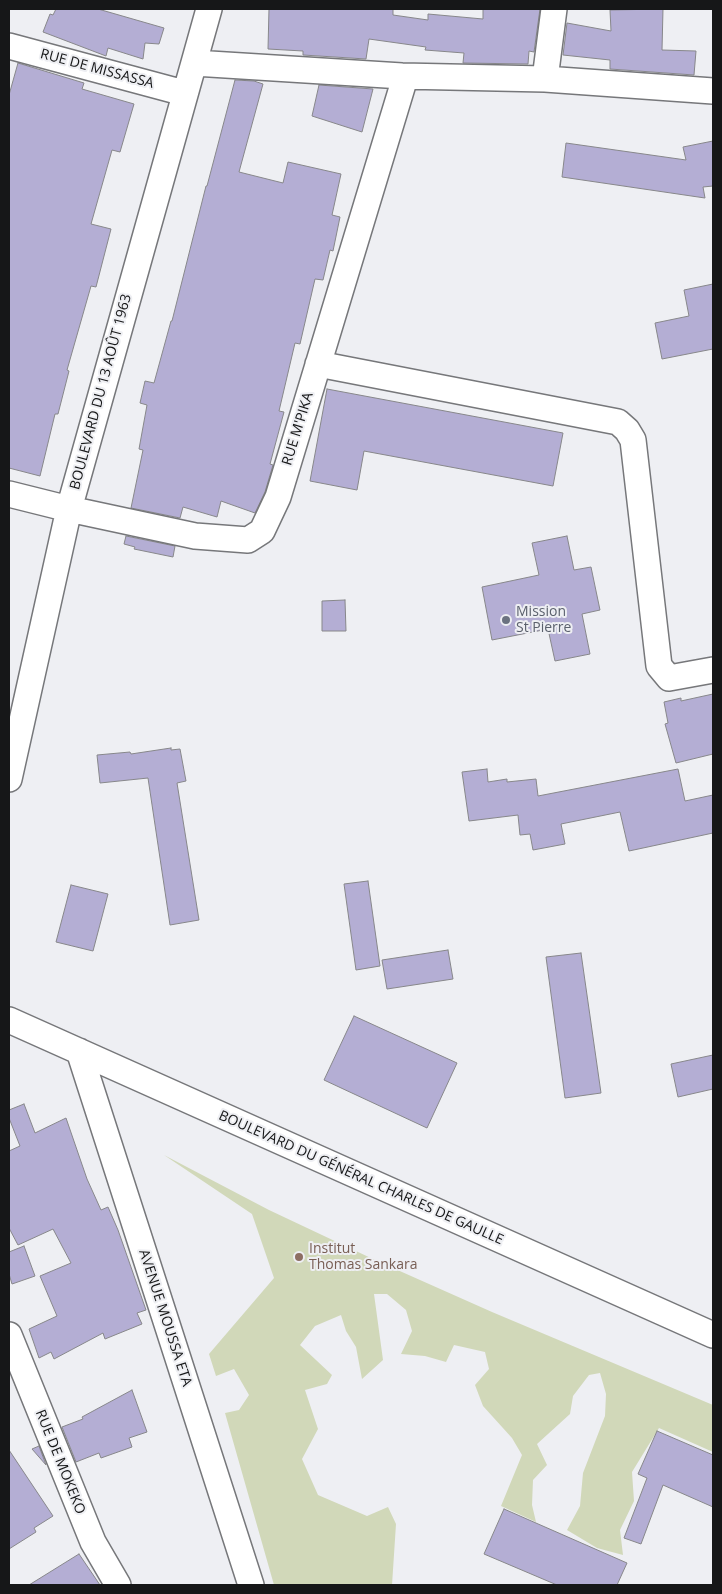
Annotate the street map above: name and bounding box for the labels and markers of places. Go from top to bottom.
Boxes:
place label: Mission St Pierre [516,604,571,636]
marker: Mission St Pierre [500,614,512,626]
place label: Institut Thomas Sankara [309,1241,417,1274]
marker: Institut Thomas Sankara [293,1251,305,1263]

